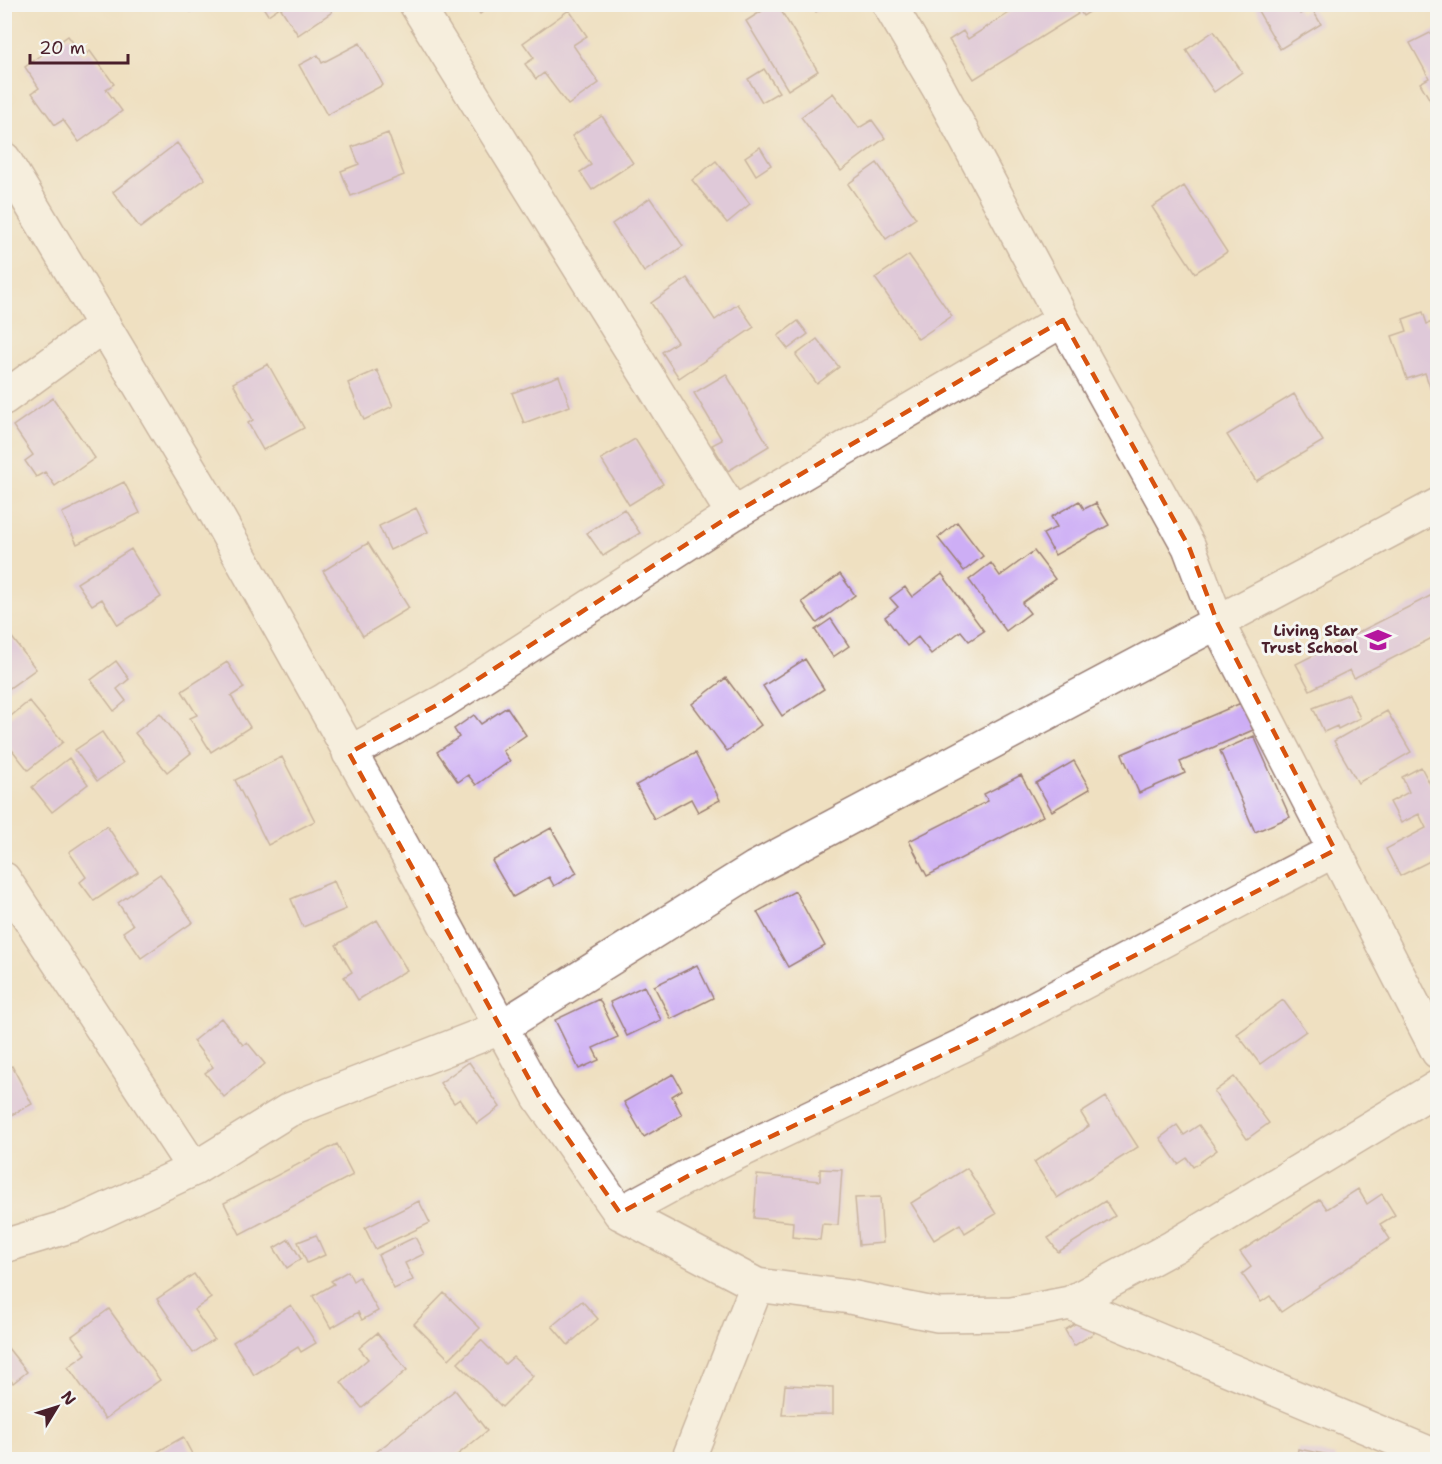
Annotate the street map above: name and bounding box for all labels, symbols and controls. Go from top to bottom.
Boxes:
scale bar [30,27,128,65]
text: 20 m [39,36,85,60]
place label: Living Star Trust School [1261,621,1358,658]
school or university icon: Living Star Trust School [1363,625,1393,655]
north arrow [27,1377,87,1437]
text: N [56,1387,81,1410]

